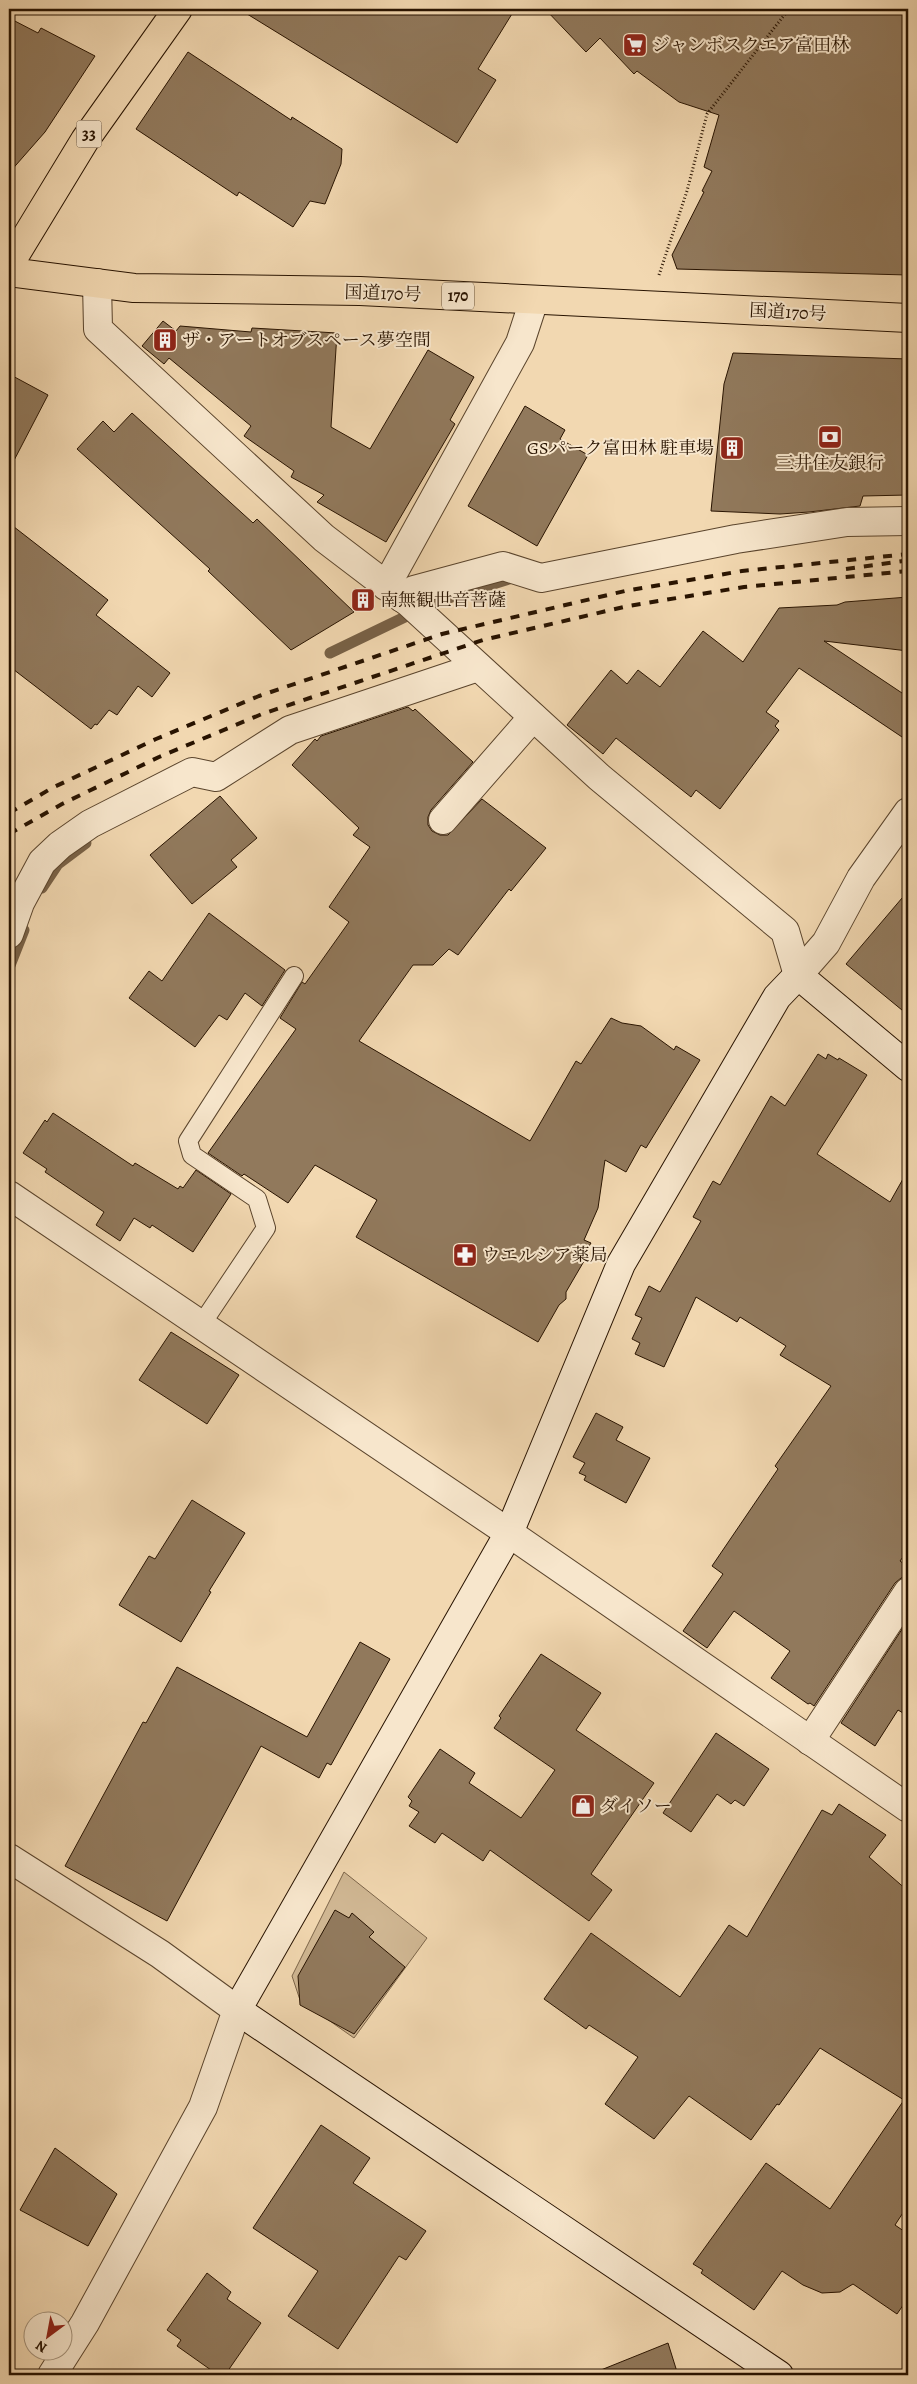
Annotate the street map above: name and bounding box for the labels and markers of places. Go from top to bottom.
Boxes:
supermarket icon: ジャンボスクエア富田林 [622,32,648,58]
place label: ジャンボスクエア富田林 [652,33,849,57]
building icon: ザ・アートオブスペース夢空間 [152,327,178,353]
place label: ザ・アートオブスペース夢空間 [182,328,431,352]
bank icon: 三井住友銀行 [817,424,843,450]
building icon: GSパーク富田林 駐車場 [719,435,745,461]
place label: GSパーク富田林 駐車場 [527,436,714,460]
place label: 三井住友銀行 [776,451,884,475]
building icon: 南無観世音菩薩 [350,587,376,613]
place label: 南無観世音菩薩 [380,588,506,612]
pharmacy icon: ウエルシア薬局 [452,1242,478,1268]
place label: ウエルシア薬局 [482,1243,608,1267]
shop icon: ダイソー [570,1793,596,1819]
place label: ダイソー [600,1794,672,1818]

